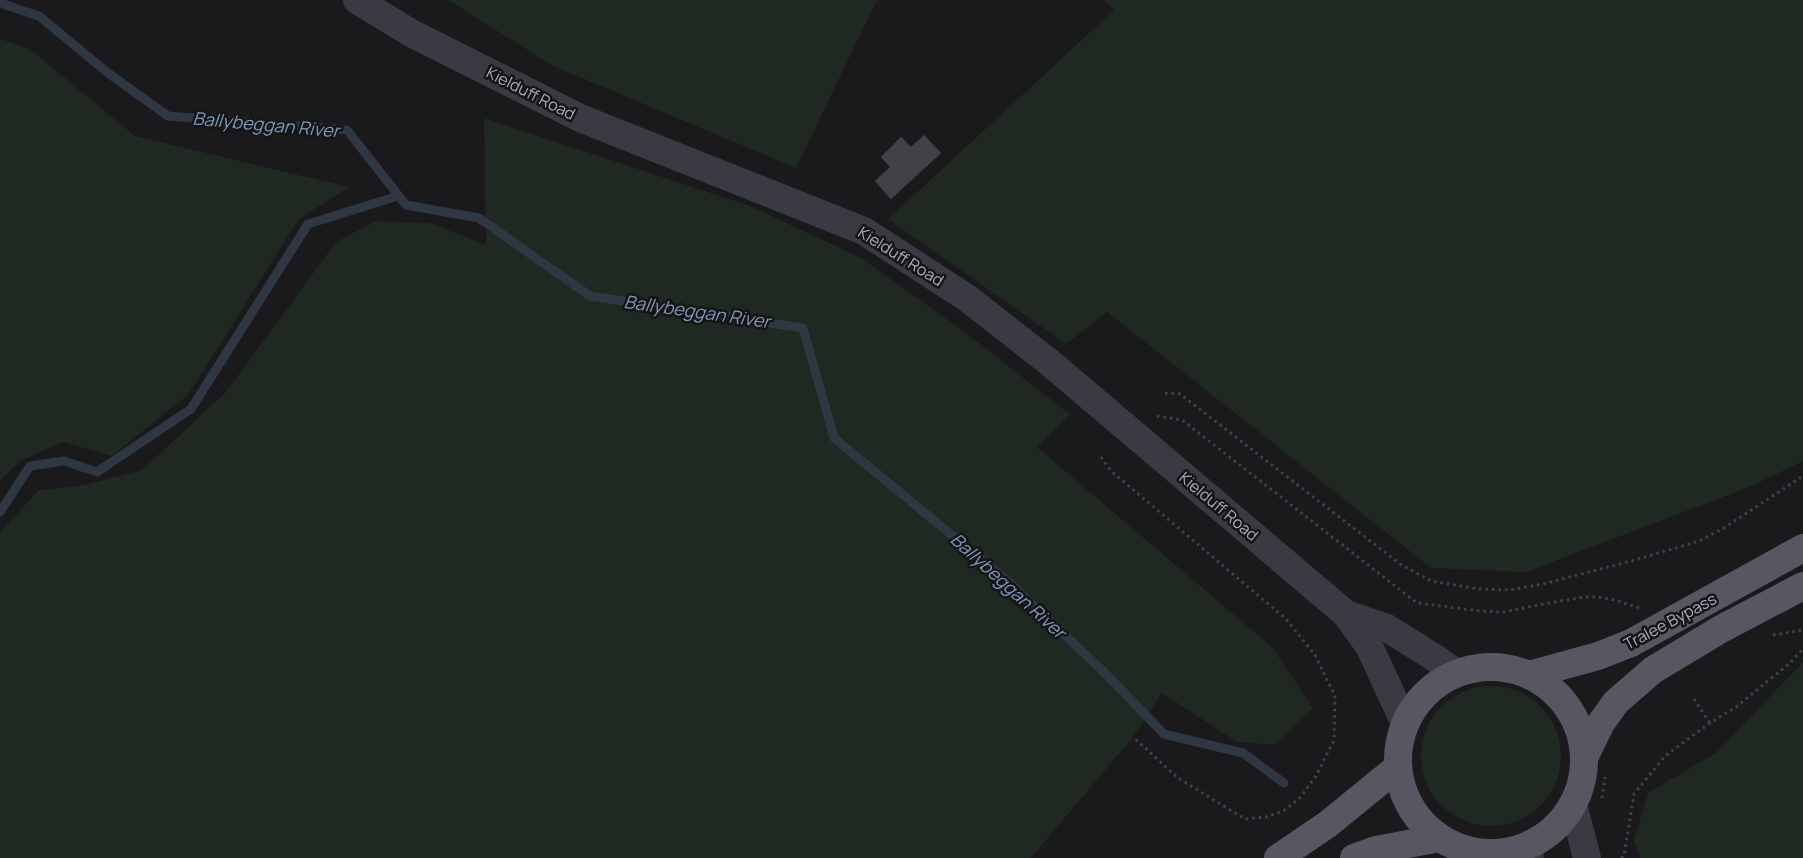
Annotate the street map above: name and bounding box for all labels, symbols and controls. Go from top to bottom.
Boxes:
street label: Kielduff Road [483,61,579,125]
water label: Ballybeggan River [192,106,343,143]
street label: Kielduff Road [854,221,948,291]
water label: Ballybeggan River [623,289,774,333]
street label: Kielduff Road [1175,466,1263,546]
water label: Ballybeggan River [946,527,1073,645]
street label: Tralee Bypass [1620,587,1720,655]

